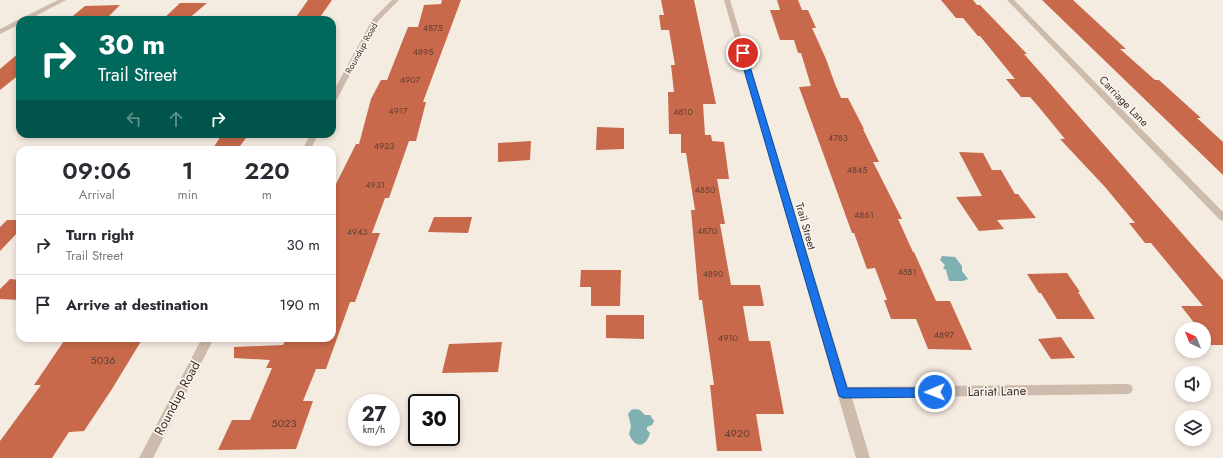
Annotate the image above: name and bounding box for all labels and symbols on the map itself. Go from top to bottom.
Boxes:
street label: Roundup Road [342,20,380,76]
house number: 4875 [423,21,443,34]
pin [726,36,760,70]
house number: 4895 [413,45,433,58]
street label: Carriage Lane [1096,72,1153,130]
house number: 4907 [400,73,421,86]
house number: 4917 [388,104,408,117]
house number: 4810 [673,105,693,118]
house number: 4783 [828,131,848,144]
house number: 4923 [374,139,394,152]
house number: 4845 [847,163,867,176]
house number: 4931 [365,178,385,191]
house number: 4850 [695,183,716,196]
street label: Trail Street [792,201,820,252]
house number: 4861 [854,208,874,221]
house number: 4870 [697,224,718,237]
house number: 4943 [347,225,367,238]
house number: 4881 [897,265,917,278]
house number: 4890 [703,267,724,280]
north arrow [1175,322,1211,358]
house number: 4897 [934,328,954,341]
house number: 4910 [718,331,739,344]
house number: 5036 [90,352,116,368]
street label: Roundup Road [149,358,205,438]
position arrow [914,371,956,413]
street label: Lariat Lane [967,381,1027,401]
speed limit sign: 30 [408,394,460,446]
house number: 5023 [271,415,297,431]
house number: 4920 [724,425,750,441]

